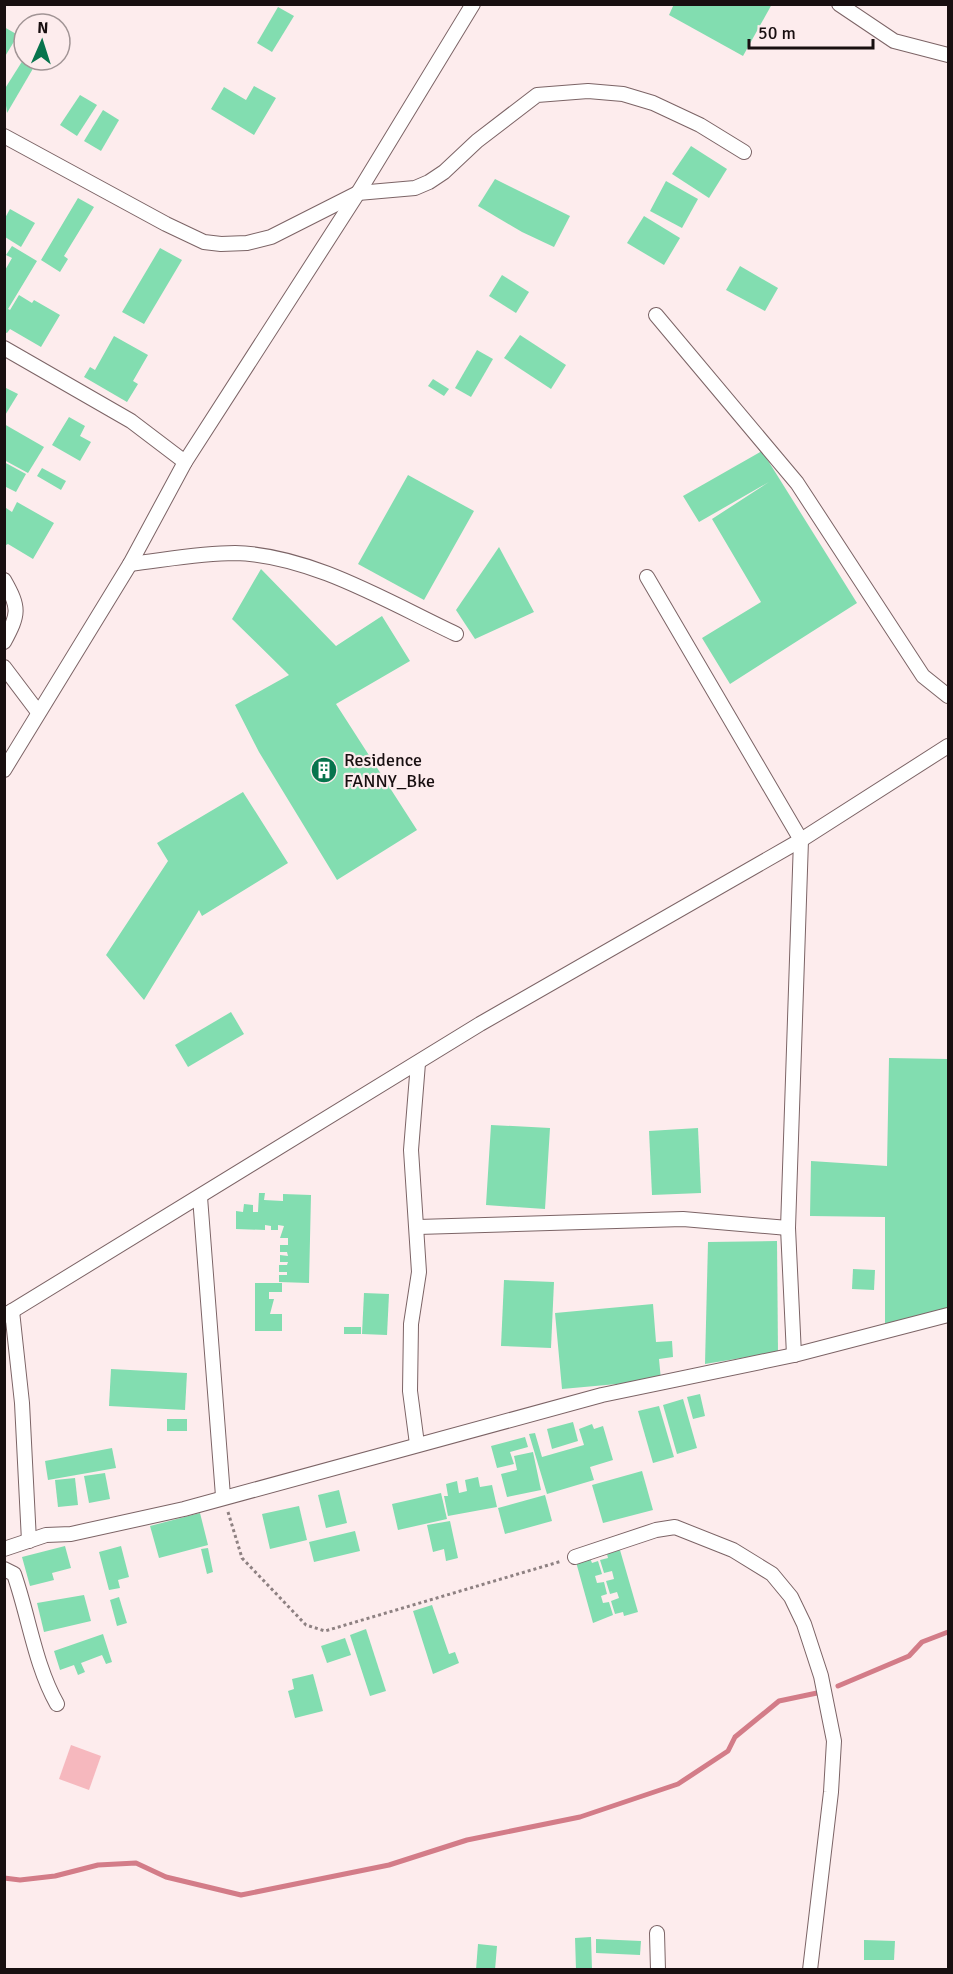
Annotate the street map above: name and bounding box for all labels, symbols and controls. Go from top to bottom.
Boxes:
north arrow [12,12,72,72]
scale bar [749,12,874,50]
text: N [37,18,49,38]
text: 50 m [758,22,796,44]
place label: Residence FANNY_Bke [344,749,435,792]
building icon: Residence FANNY_Bke [309,755,339,785]

